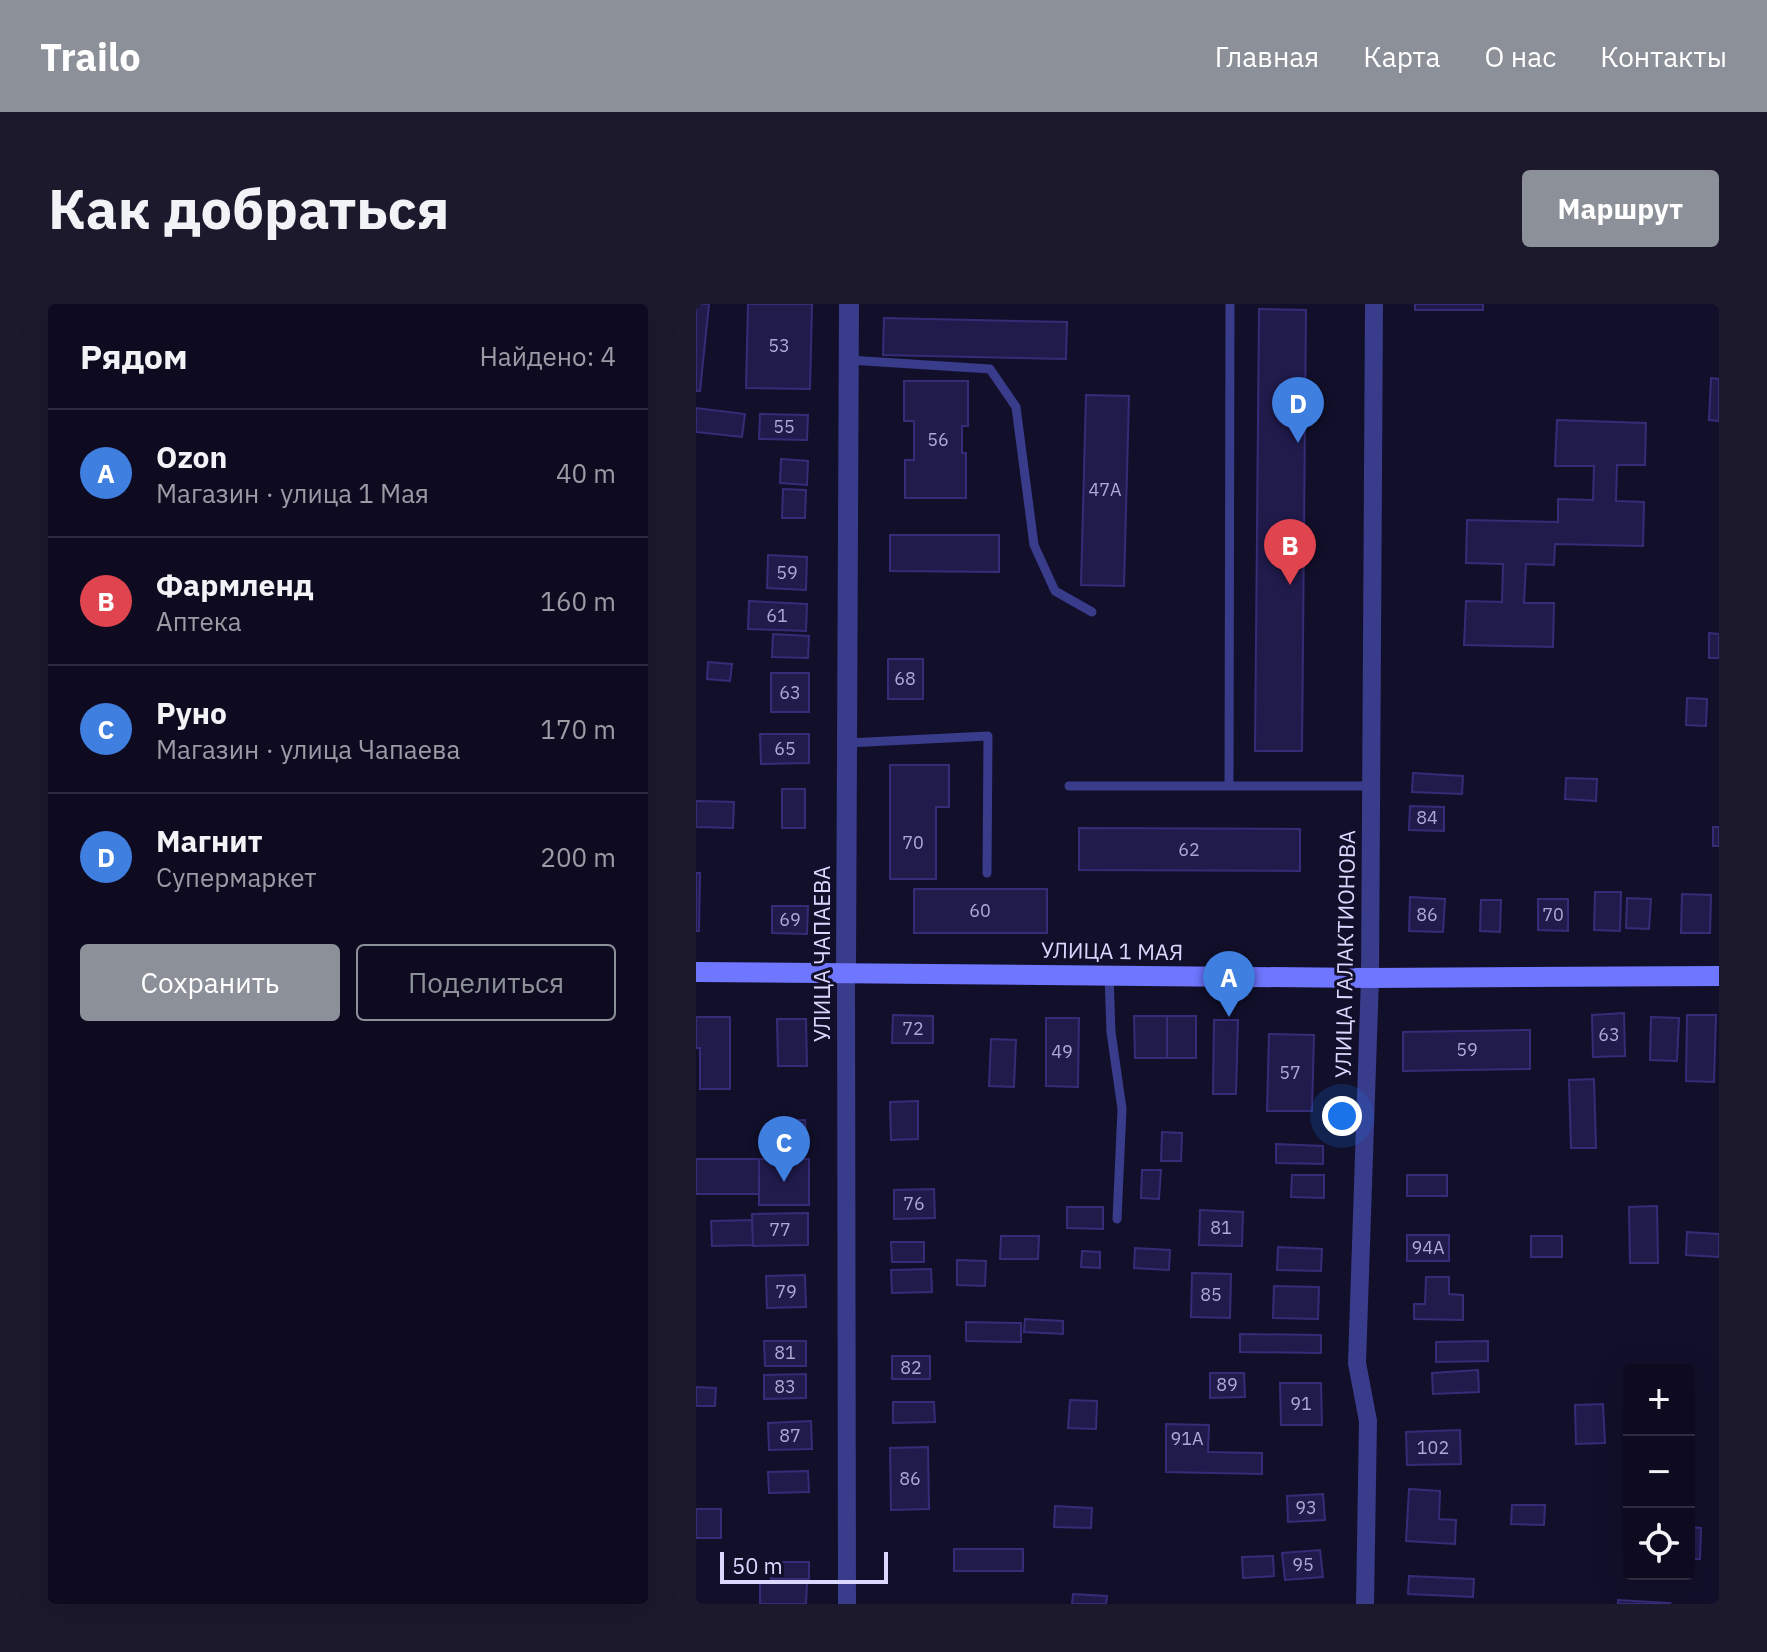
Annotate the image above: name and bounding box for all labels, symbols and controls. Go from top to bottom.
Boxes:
text: Trailo [40,32,141,81]
text: Главная [1215,38,1319,75]
text: Карта [1363,38,1440,75]
text: О нас [1484,38,1556,75]
text: Контакты [1600,38,1727,75]
button: Маршрут [1522,170,1719,247]
text: Как добраться [48,172,449,244]
text: Рядом [80,334,188,378]
house number: 53 [768,334,790,357]
text: Найдено: 4 [479,339,616,373]
pin: D [1272,377,1324,443]
house number: 55 [773,415,795,438]
house number: 56 [927,428,949,451]
text: Ozon [156,437,227,476]
text: A [97,456,115,490]
text: 40 m [556,456,616,490]
text: Магазин · улица 1 Мая [156,476,429,510]
house number: 47А [1088,478,1122,501]
pin: B [1264,519,1316,585]
house number: 59 [776,561,798,584]
text: Фармленд [156,565,314,604]
text: B [97,584,115,618]
text: 160 m [540,584,616,618]
text: Аптека [156,604,242,638]
house number: 61 [766,604,788,627]
house number: 68 [894,667,916,690]
house number: 63 [779,681,801,704]
text: Руно [156,693,227,732]
text: C [98,712,114,746]
text: 170 m [540,712,616,746]
text: Магазин · улица Чапаева [156,732,460,766]
house number: 65 [774,737,796,760]
house number: 84 [1416,806,1438,829]
text: Магнит [156,821,262,860]
street label: УЛИЦА ГАЛАКТИОНОВА [1328,830,1361,1078]
house number: 70 [902,831,924,854]
house number: 62 [1178,838,1200,861]
text: D [97,840,115,874]
text: 200 m [540,840,616,874]
text: Супермаркет [156,860,317,894]
street label: УЛИЦА ЧАПАЕВА [807,866,836,1042]
house number: 60 [969,899,991,922]
house number: 86 [1416,903,1438,926]
house number: 70 [1542,903,1564,926]
house number: 69 [779,908,801,931]
street label: УЛИЦА 1 МАЯ [1041,935,1183,966]
button: Сохранить [80,944,340,1021]
button: Поделиться [356,944,616,1021]
pin: A [1203,951,1255,1017]
house number: 72 [902,1017,924,1040]
house number: 63 [1598,1023,1620,1046]
house number: 59 [1456,1038,1478,1061]
house number: 49 [1051,1040,1073,1063]
house number: 57 [1279,1061,1301,1084]
your location [1322,1096,1362,1136]
pin: C [758,1116,810,1182]
house number: 76 [903,1192,925,1215]
house number: 81 [1210,1216,1232,1239]
house number: 77 [769,1218,791,1241]
house number: 94А [1411,1236,1445,1259]
house number: 79 [775,1280,797,1303]
house number: 85 [1200,1283,1222,1306]
house number: 81 [774,1341,796,1364]
house number: 82 [900,1356,922,1379]
map controls [1623,1364,1695,1580]
button: + [1623,1364,1695,1436]
house number: 89 [1216,1373,1238,1396]
house number: 83 [774,1375,796,1398]
house number: 91 [1290,1392,1312,1415]
house number: 87 [779,1424,801,1447]
house number: 91А [1170,1427,1204,1450]
house number: 102 [1417,1436,1449,1459]
button: − [1623,1436,1695,1508]
house number: 86 [899,1467,921,1490]
house number: 93 [1295,1496,1317,1519]
button: locate [1623,1508,1695,1580]
scale bar [720,1548,888,1584]
text: 50 m [732,1551,783,1580]
house number: 95 [1292,1553,1314,1576]

